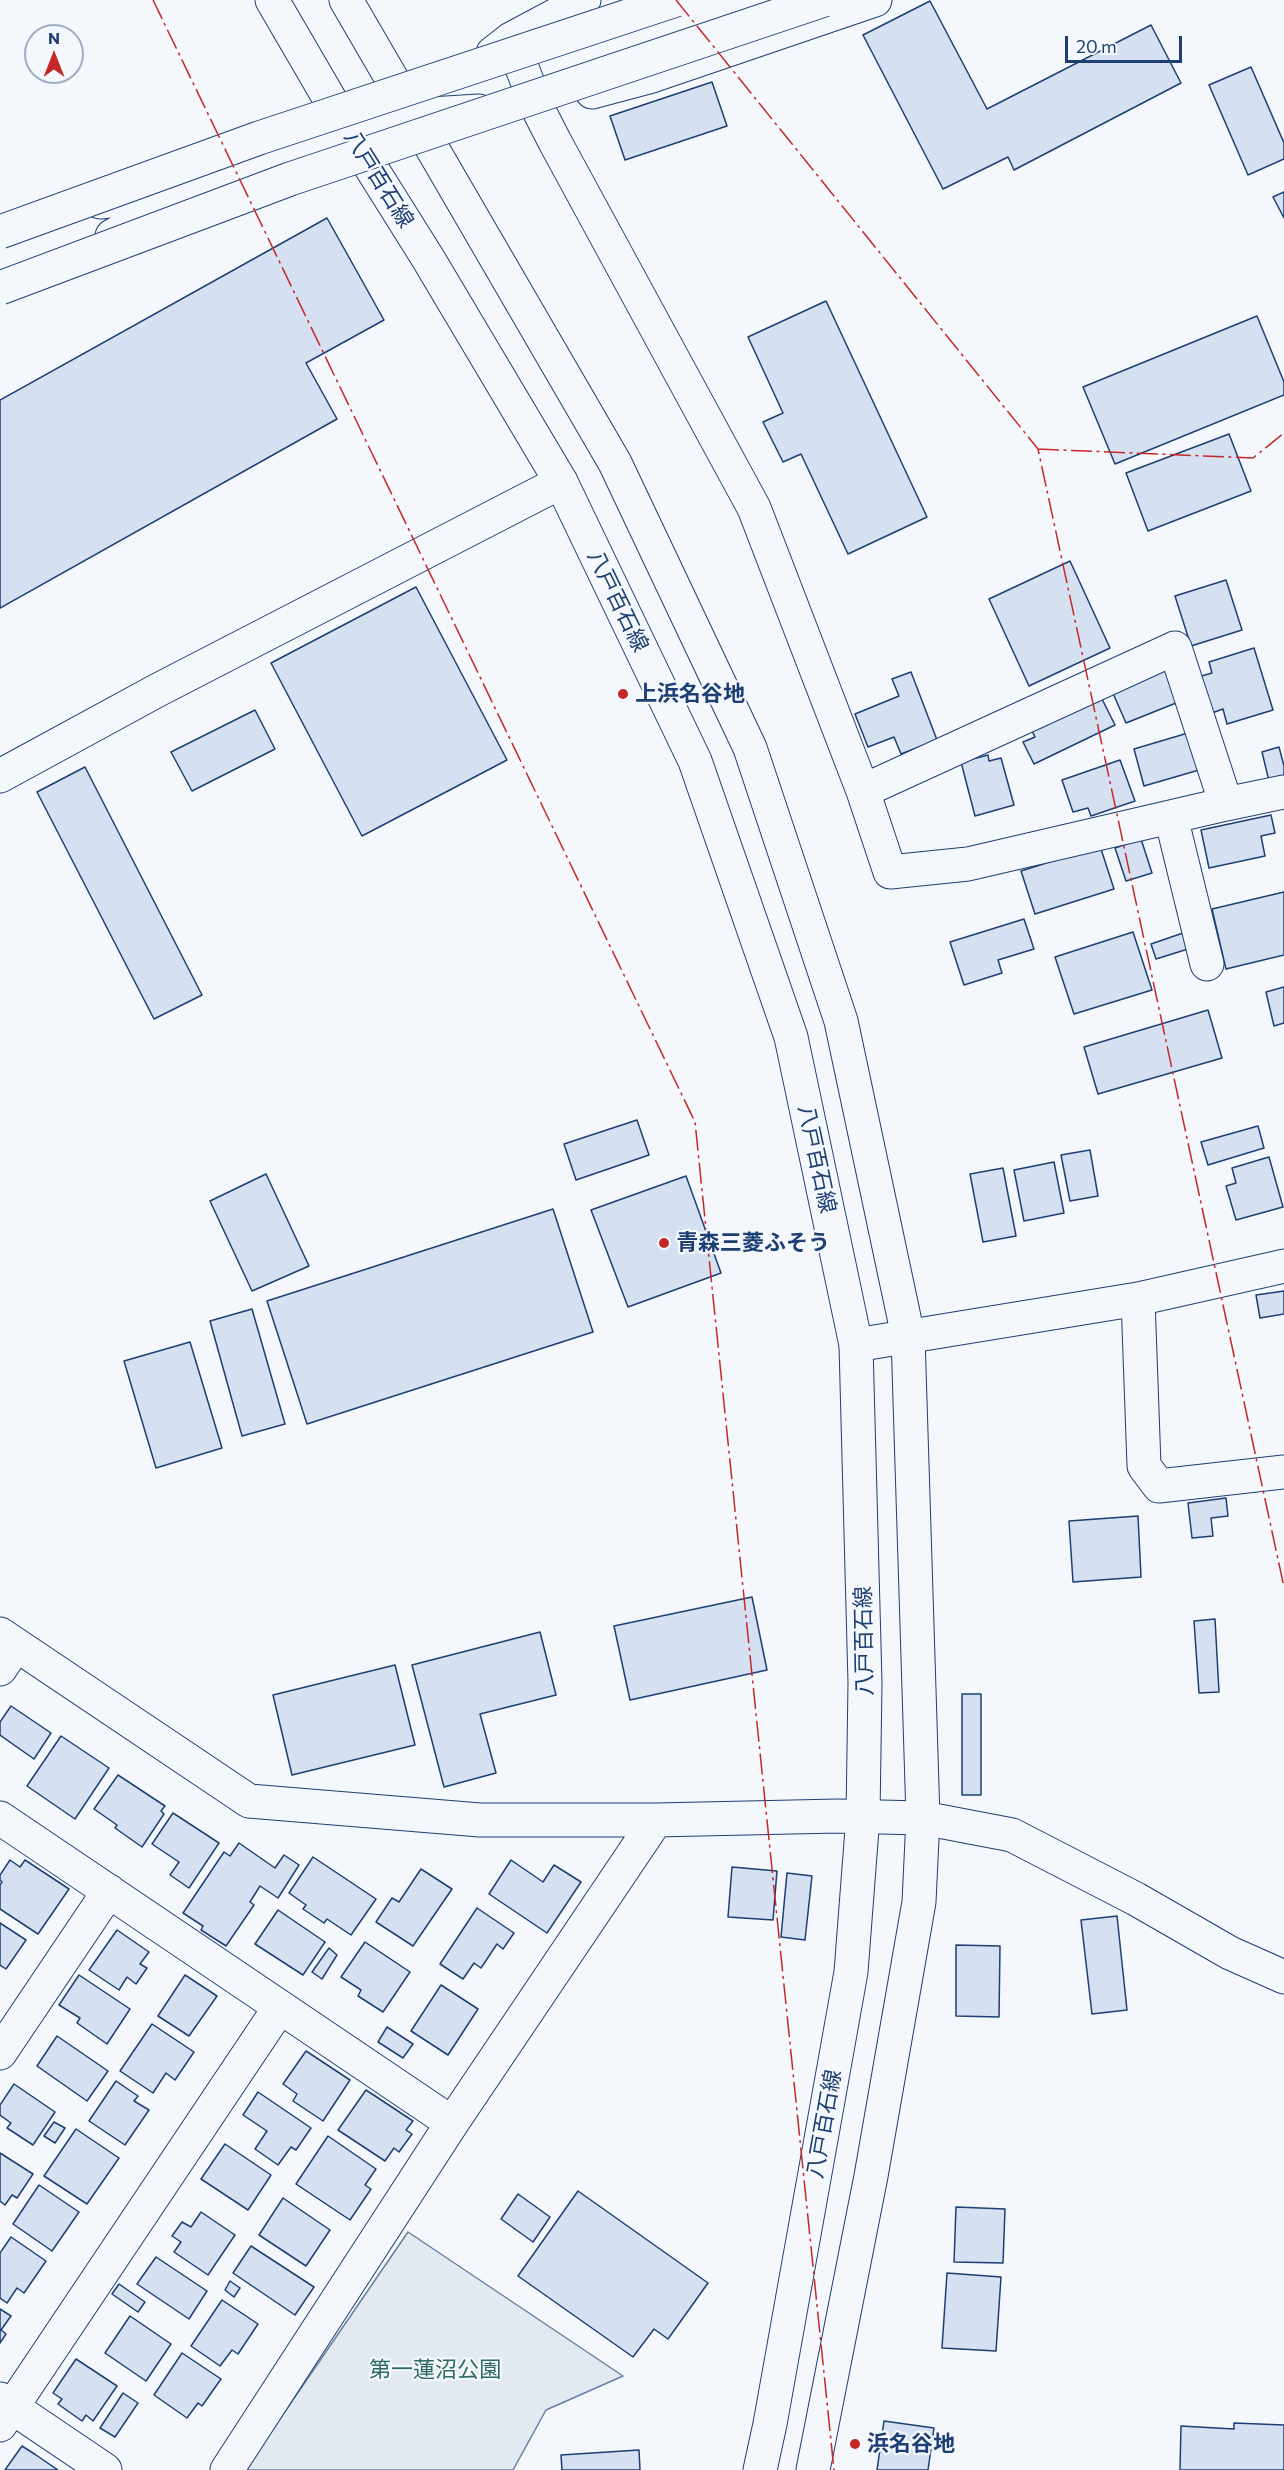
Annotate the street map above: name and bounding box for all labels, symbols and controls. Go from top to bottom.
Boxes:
north arrow [24,24,84,84]
scale bar [1068,24,1185,62]
text: N [48,28,60,47]
text: 20 m [1076,35,1117,57]
street label: 八戸百石線 [339,125,419,233]
street label: 八戸百石線 [582,546,654,656]
place label: 上浜名谷地 [635,681,745,707]
marker: 上浜名谷地 [616,687,630,701]
street label: 八戸百石線 [793,1102,841,1216]
place label: 青森三菱ふそう [676,1230,830,1256]
marker: 青森三菱ふそう [657,1236,671,1250]
street label: 八戸百石線 [850,1586,878,1696]
street label: 八戸百石線 [801,2068,847,2180]
park label: 第一蓮沼公園 [369,2357,501,2383]
place label: 浜名谷地 [867,2431,955,2457]
marker: 浜名谷地 [848,2437,862,2451]

